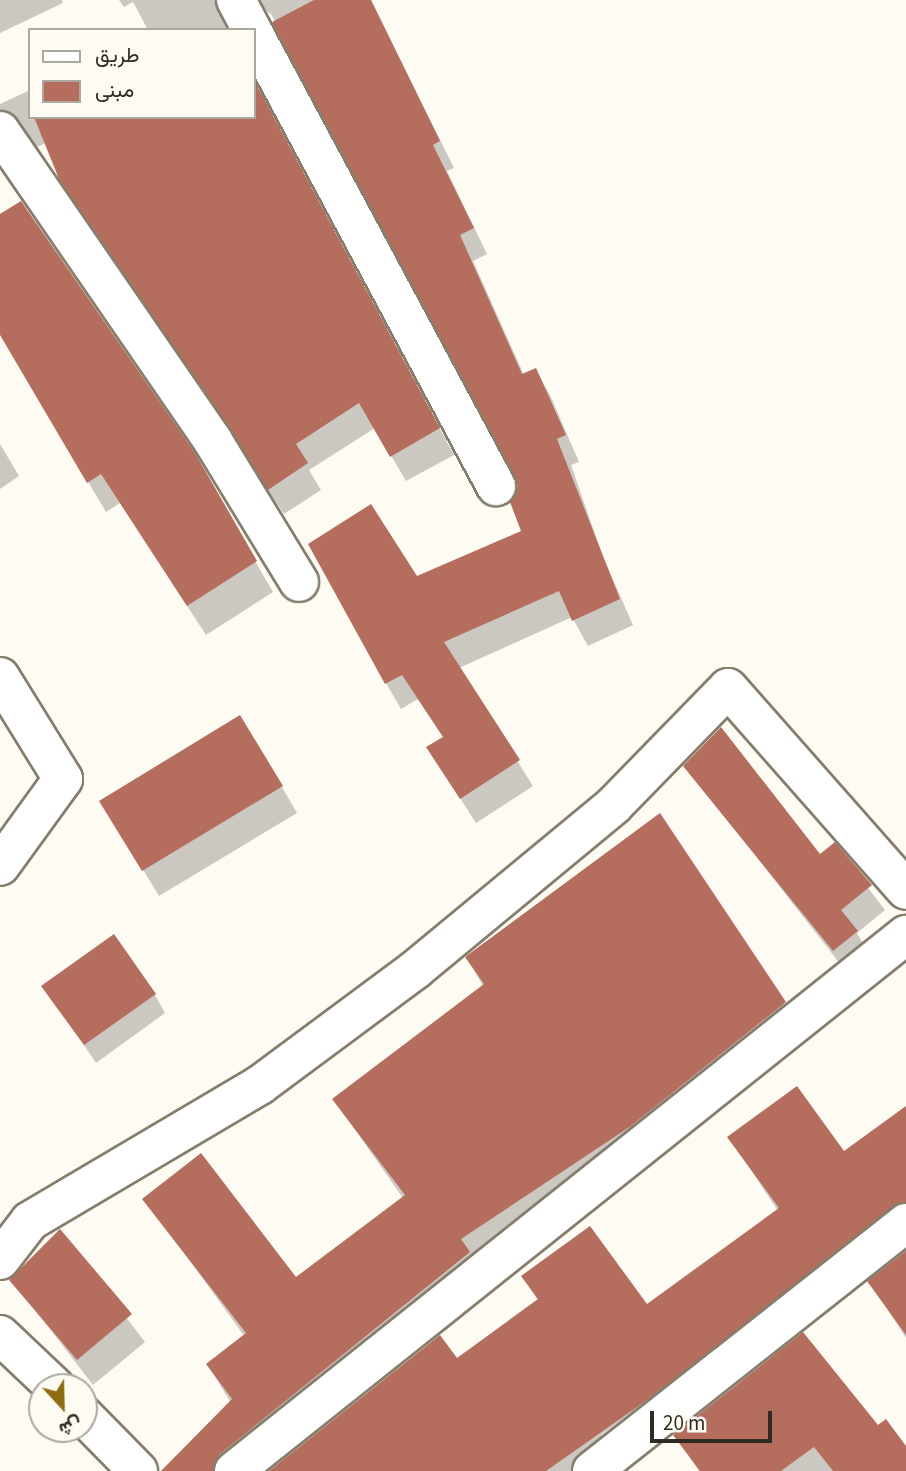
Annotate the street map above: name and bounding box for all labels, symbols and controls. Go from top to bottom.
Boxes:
legend [28,28,256,119]
text: طريق [95,40,140,70]
text: مبنى [95,75,134,105]
north arrow [28,1373,98,1443]
scale bar [654,1398,776,1442]
text: 20 m [663,1408,705,1438]
text: ش [55,1409,86,1443]

